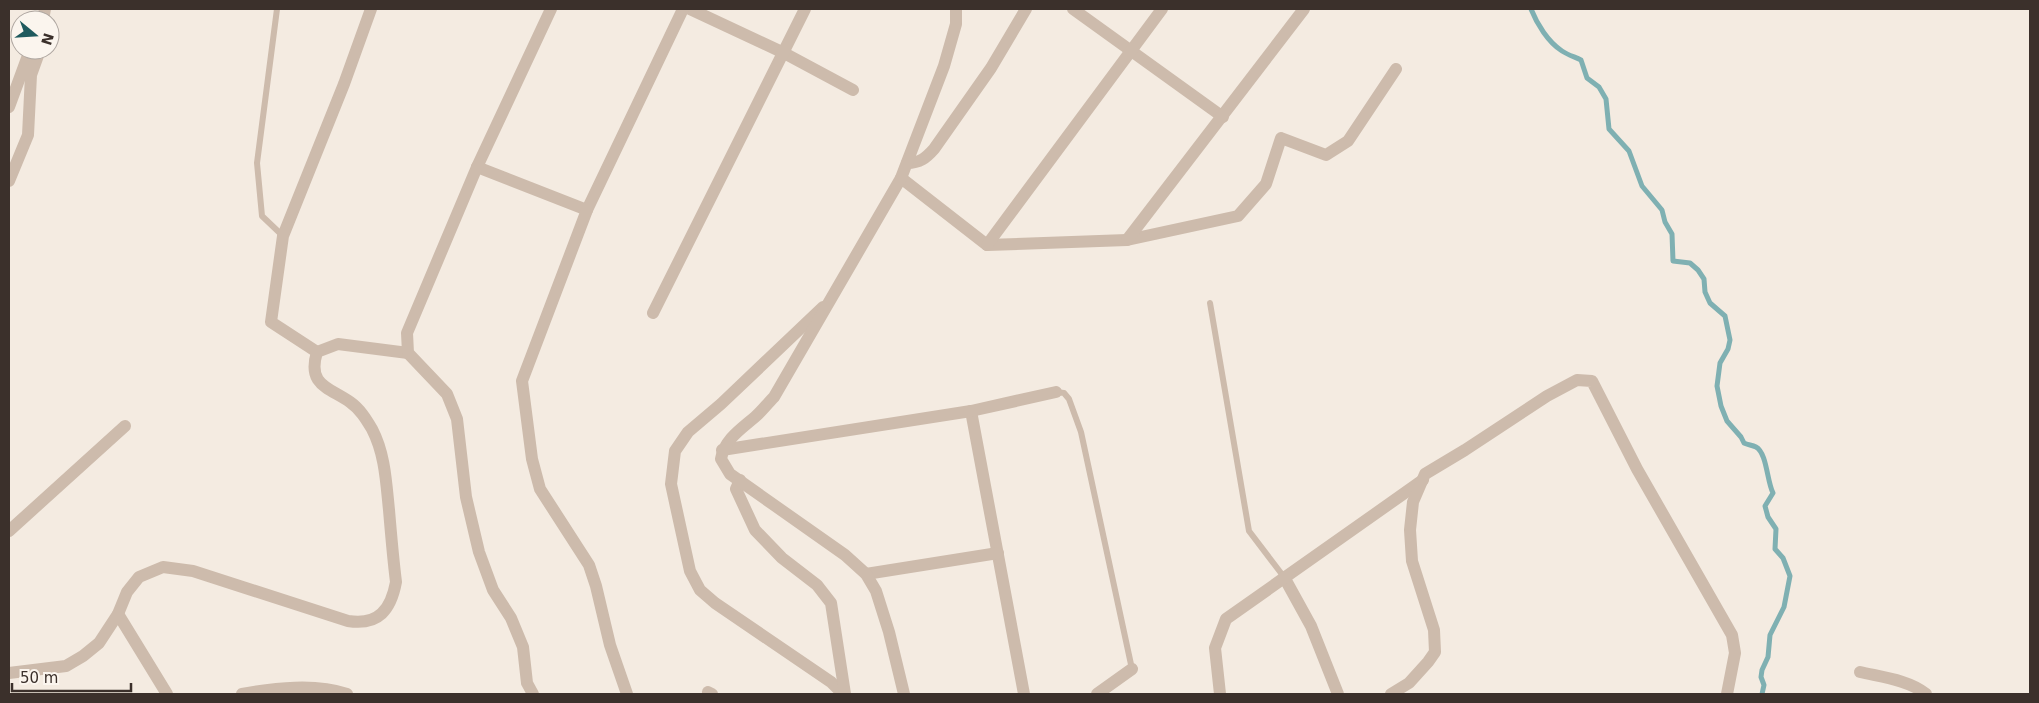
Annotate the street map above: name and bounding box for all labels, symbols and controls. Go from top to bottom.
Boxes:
north arrow [10,10,60,60]
text: N [38,31,57,47]
scale bar [12,660,131,692]
text: 50 m [20,669,58,687]

